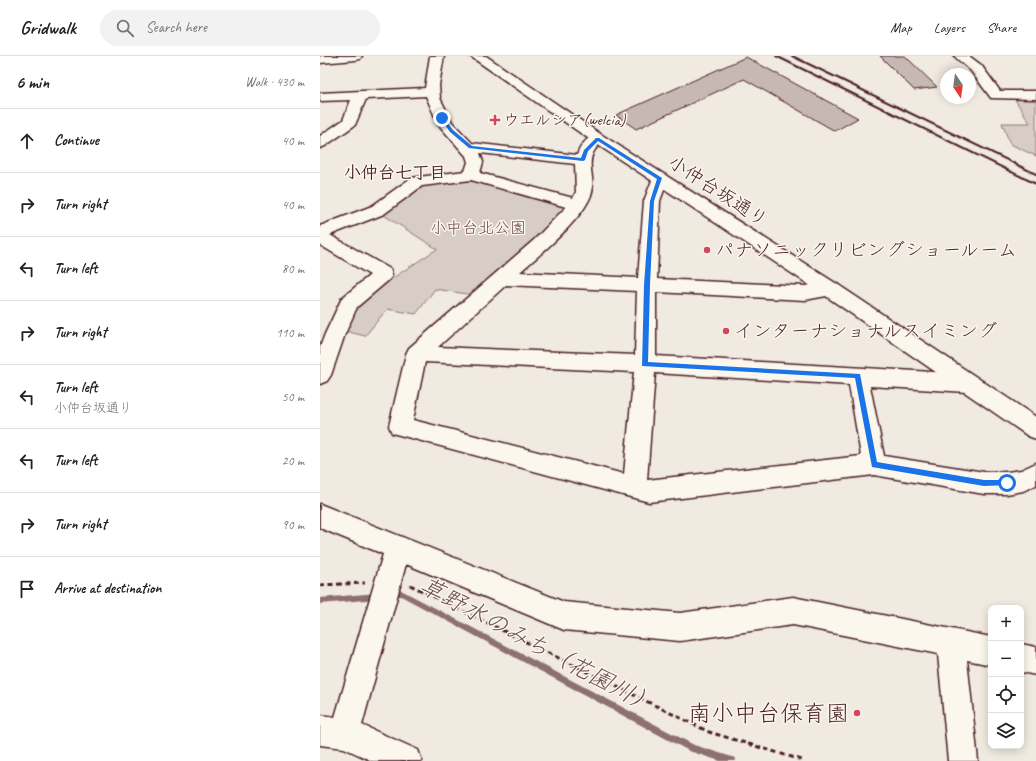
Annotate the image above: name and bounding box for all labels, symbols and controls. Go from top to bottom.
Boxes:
search box [100,10,380,46]
text: Gridwalk [20,16,76,40]
icon: search [114,17,136,39]
text: Search here [146,18,207,37]
text: Map [890,19,912,36]
text: Layers [934,19,965,36]
text: Share [987,19,1016,36]
north arrow [940,68,976,104]
text: 6 min [16,72,49,93]
text: Walk · 430 m [245,74,304,90]
route end [433,109,451,127]
place label: ウエルシア(welcia) [503,110,626,130]
marker: ウエルシア(welcia) [490,115,500,125]
icon: ahead [16,130,38,152]
text: Continue [54,131,99,150]
text: 40 m [282,133,304,149]
street label: 小仲台坂通り [664,150,772,232]
district label: 小仲台七丁目 [344,162,446,183]
icon: right [16,194,38,216]
text: Turn right [54,195,107,214]
text: 40 m [282,197,304,213]
park label: 小中台北公園 [430,218,526,238]
place label: パナソニックリビングショールーム [715,238,1017,262]
marker: パナソニックリビングショールーム [702,245,712,255]
icon: left [16,258,38,280]
text: Turn left [54,259,97,278]
text: 80 m [282,261,304,277]
place label: インターナショナルスイミング [734,319,997,343]
icon: right [16,322,38,344]
text: Turn right [54,323,107,342]
text: 110 m [276,325,304,341]
marker: インターナショナルスイミング [721,326,731,336]
text: Turn left [54,378,97,397]
icon: left [16,386,38,408]
text: 50 m [282,389,304,405]
text: 小仲台坂通り [54,400,132,416]
icon: left [16,450,38,472]
text: Turn left [54,451,97,470]
text: 20 m [282,453,304,469]
route start [998,474,1016,492]
icon: right [16,514,38,536]
text: Turn right [54,515,107,534]
text: 90 m [282,517,304,533]
water label: 草野水のみち（花園川） [415,570,661,720]
icon: arrive [16,578,38,600]
text: Arrive at destination [54,579,161,598]
map controls [988,605,1024,749]
button: + [988,605,1024,641]
button: − [988,641,1024,677]
button: locate [988,677,1024,713]
place label: 南小中台保育園 [688,699,849,728]
marker: 南小中台保育園 [852,708,862,718]
button: layers [988,713,1024,749]

